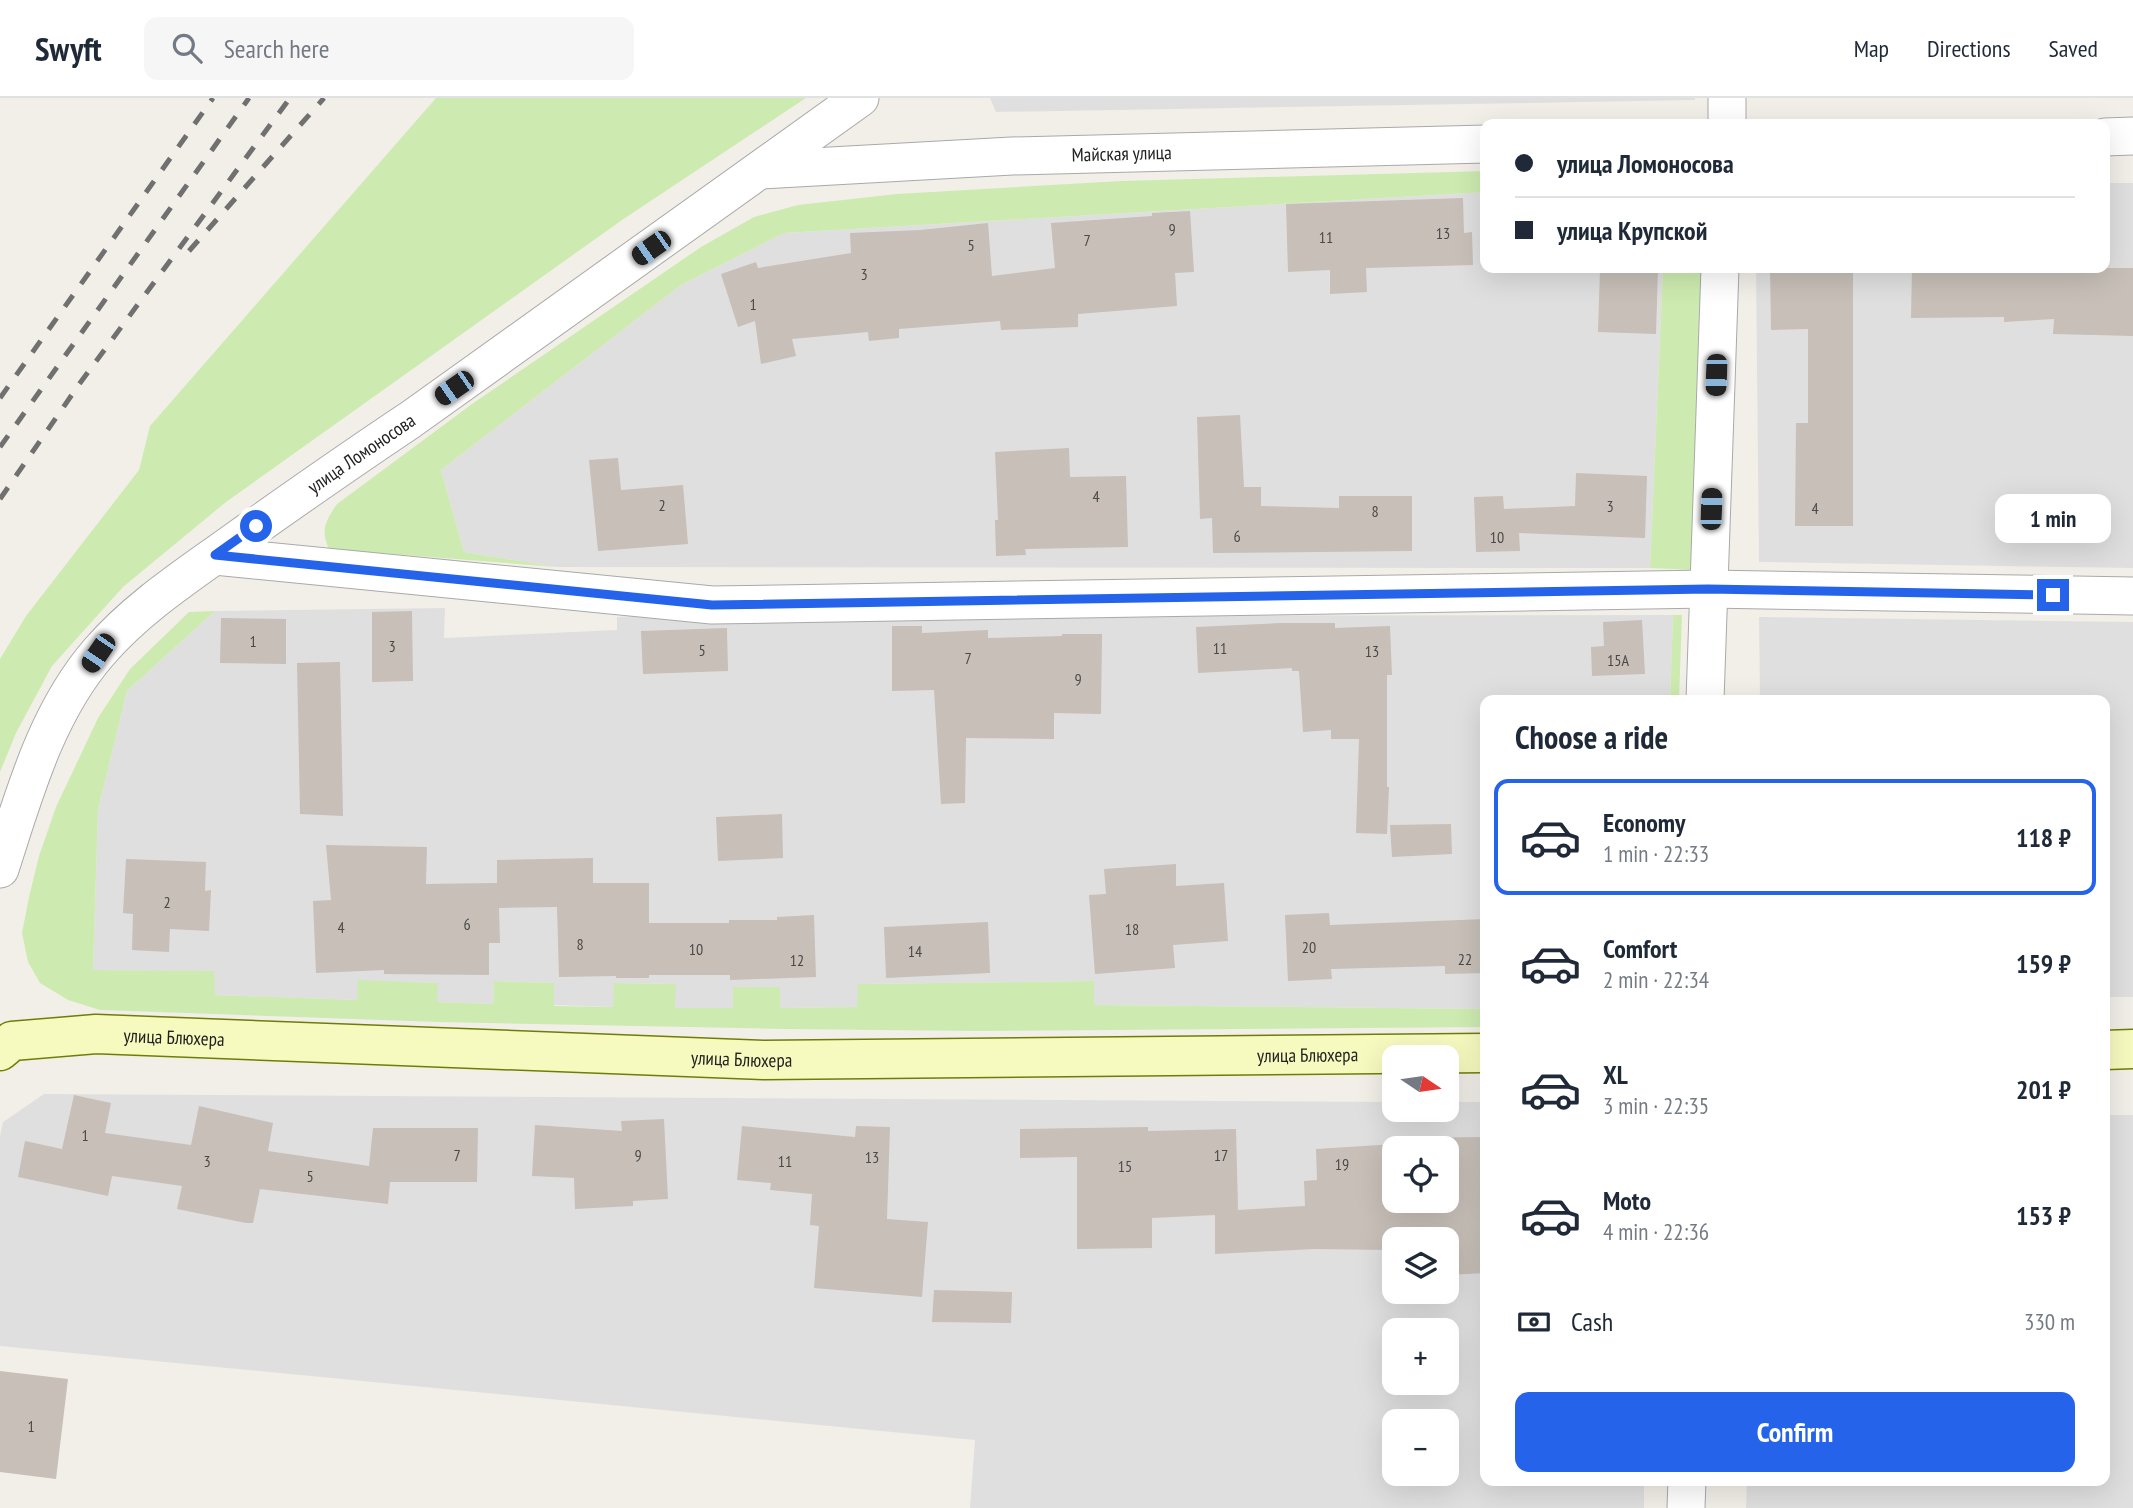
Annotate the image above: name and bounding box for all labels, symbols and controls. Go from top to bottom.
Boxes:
search box [144,17,634,80]
text: Swyft [35,27,102,70]
icon: search [168,29,206,67]
text: Search here [224,32,329,65]
text: Map [1854,33,1889,64]
text: Directions [1927,33,2011,64]
text: Saved [2049,33,2098,64]
street label: Майская улица [1071,140,1172,166]
text: улица Ломоносова [1557,147,1734,180]
text: улица Крупской [1557,214,1707,247]
house number: 9 [1168,219,1176,239]
house number: 13 [1436,223,1450,243]
car [628,227,675,269]
house number: 11 [1319,227,1333,247]
house number: 7 [1083,230,1091,250]
house number: 5 [967,235,975,255]
house number: 3 [860,264,868,284]
house number: 1 [749,294,757,314]
car [1705,354,1728,396]
car [431,367,478,409]
street label: улица Ломоносова [303,408,420,498]
house number: 4 [1092,486,1100,506]
car [1700,488,1723,530]
callout: 1 min [1995,494,2111,542]
house number: 2 [658,495,666,515]
house number: 3 [1606,496,1614,516]
house number: 4 [1811,498,1819,518]
house number: 8 [1371,501,1379,521]
text: 1 min [2030,504,2076,533]
route start [240,510,272,542]
house number: 6 [1233,526,1241,546]
house number: 10 [1490,527,1504,547]
route end [2037,579,2069,611]
car [78,630,119,676]
house number: 1 [249,631,257,651]
house number: 3 [388,636,396,656]
house number: 11 [1213,638,1227,658]
house number: 5 [698,640,706,660]
house number: 13 [1365,641,1379,661]
house number: 7 [964,648,972,668]
house number: 15А [1607,650,1629,670]
house number: 9 [1074,669,1082,689]
text: Choose a ride [1515,716,1668,758]
icon: car [1519,806,1582,869]
text: Economy [1603,806,1685,839]
text: 118 ₽ [2016,821,2071,854]
text: 1 min · 22:33 [1603,839,1709,868]
house number: 2 [163,892,171,912]
house number: 6 [463,914,471,934]
house number: 4 [337,917,345,937]
house number: 18 [1125,919,1139,939]
icon: car [1519,932,1582,995]
text: Comfort [1603,932,1677,965]
house number: 8 [576,934,584,954]
house number: 20 [1302,937,1316,957]
house number: 10 [689,939,703,959]
house number: 14 [908,941,922,961]
text: 159 ₽ [2016,947,2071,980]
house number: 22 [1458,949,1472,969]
house number: 12 [790,950,804,970]
text: 2 min · 22:34 [1603,965,1709,994]
street label: улица Блюхера [123,1023,225,1051]
street label: улица Блюхера [1257,1042,1358,1067]
street label: улица Блюхера [691,1045,792,1072]
north arrow [1382,1045,1460,1122]
map controls [1382,1045,1459,1486]
icon: car [1519,1058,1582,1121]
text: XL [1603,1058,1628,1091]
text: 201 ₽ [2016,1073,2071,1106]
text: 3 min · 22:35 [1603,1091,1709,1120]
house number: 1 [81,1125,89,1145]
button: locate [1382,1136,1459,1213]
house number: 7 [453,1145,461,1165]
house number: 9 [634,1145,642,1165]
house number: 17 [1214,1145,1228,1165]
house number: 13 [865,1147,879,1167]
house number: 3 [203,1151,211,1171]
house number: 11 [778,1151,792,1171]
house number: 19 [1335,1154,1349,1174]
house number: 15 [1118,1156,1132,1176]
house number: 5 [306,1166,314,1186]
icon: car [1519,1184,1582,1247]
text: Moto [1603,1184,1651,1217]
text: 153 ₽ [2016,1199,2071,1232]
text: 4 min · 22:36 [1603,1217,1709,1246]
button: layers [1382,1227,1459,1304]
icon: cash [1515,1303,1553,1341]
text: Cash [1571,1305,1613,1338]
text: 330 m [2024,1307,2075,1336]
button: + [1382,1318,1459,1395]
button: Confirm [1515,1392,2075,1472]
button: − [1382,1409,1459,1486]
house number: 1 [27,1416,35,1436]

